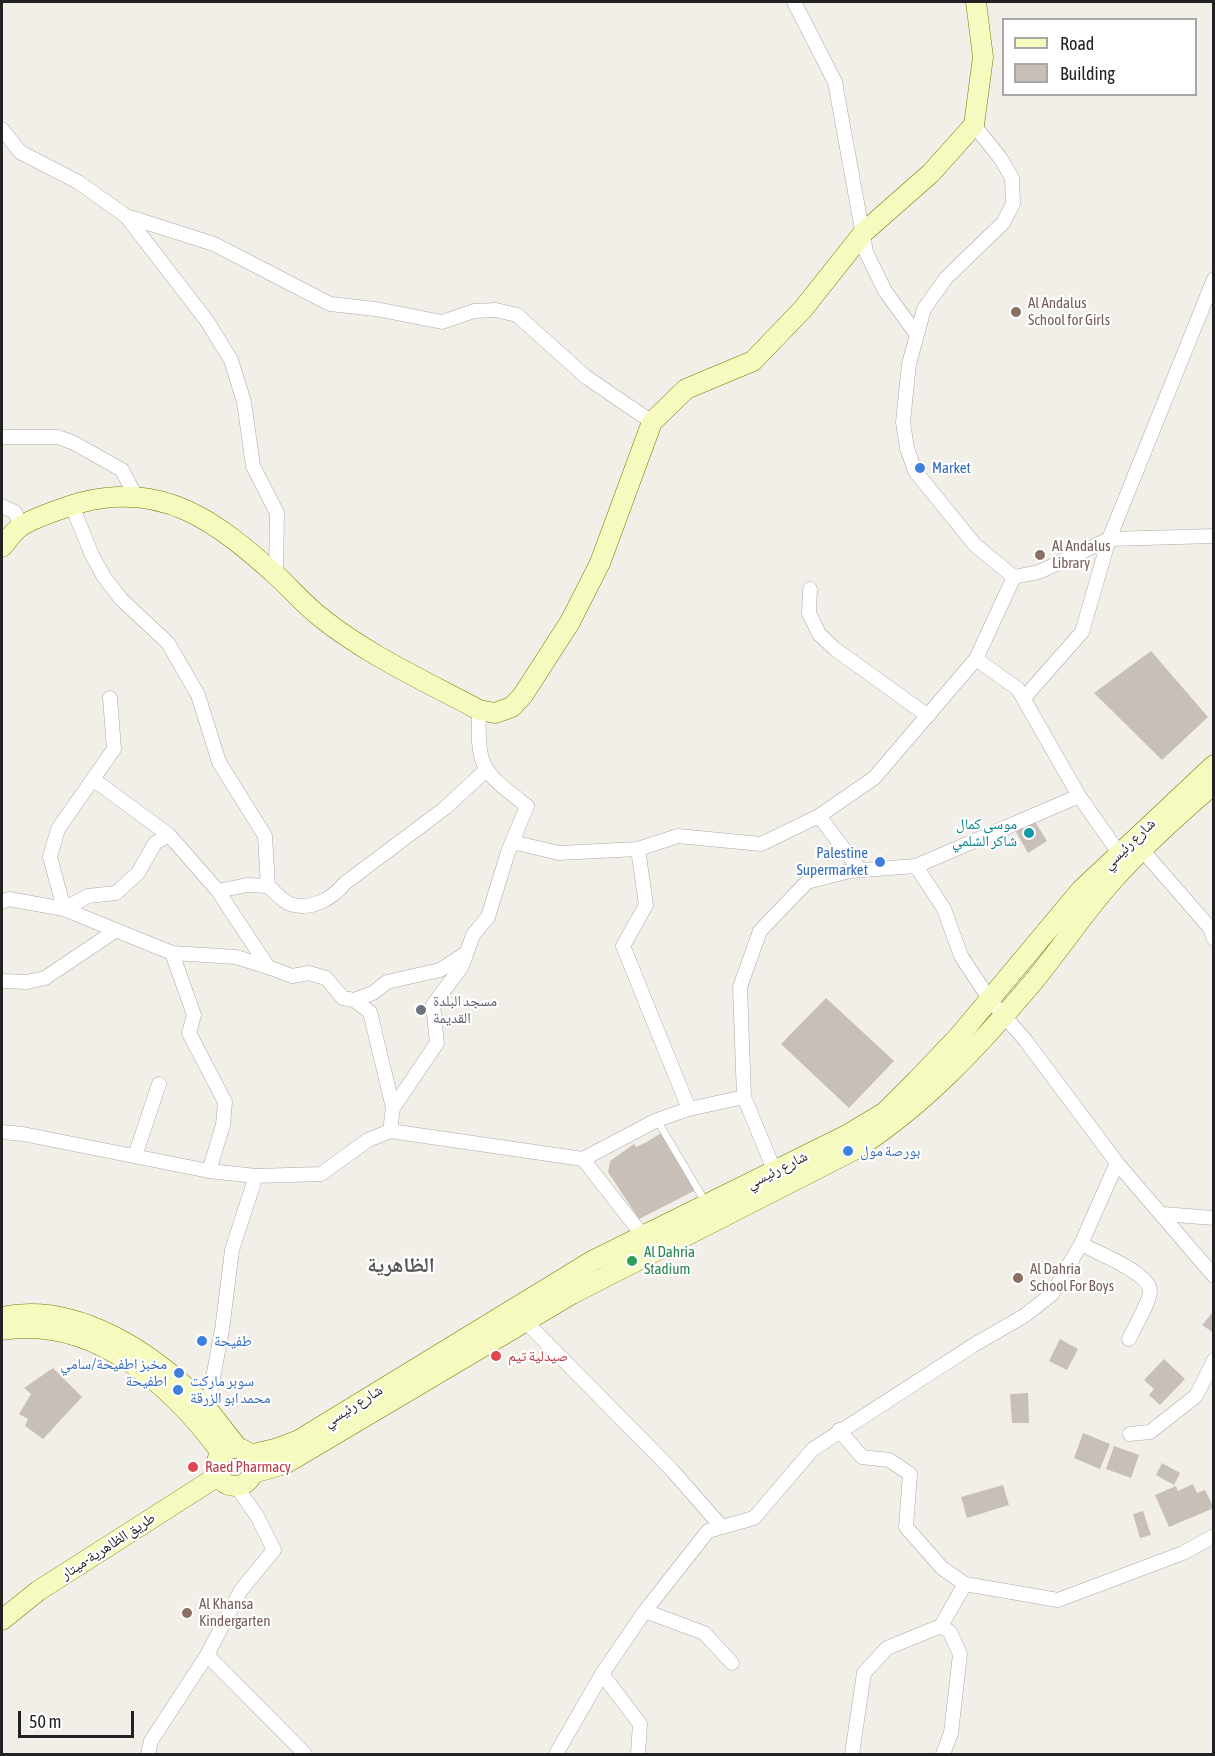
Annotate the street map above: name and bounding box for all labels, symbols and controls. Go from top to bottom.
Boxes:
legend [1002,18,1197,96]
text: Road [1060,33,1094,54]
text: Building [1060,63,1115,84]
place label: Al Andalus School for Girls [1028,294,1110,329]
marker: Al Andalus School for Girls [1009,305,1023,319]
place label: Market [932,459,971,477]
marker: Market [913,461,927,475]
place label: Al Andalus Library [1052,537,1111,572]
marker: Al Andalus Library [1033,548,1047,562]
place label: موسى كمال شاكر الشلمي [952,815,1017,850]
street label: شارع رئيسي [1099,815,1159,873]
marker: موسى كمال شاكر الشلمي [1022,826,1036,840]
place label: Palestine Supermarket [796,844,868,879]
marker: Palestine Supermarket [873,855,887,869]
place label: مسجد البلدة القديمة [433,992,497,1027]
marker: مسجد البلدة القديمة [414,1003,428,1017]
place label: بورصة مول [860,1142,920,1160]
marker: بورصة مول [841,1144,855,1158]
street label: شارع رئيسي [743,1147,811,1193]
place label: Al Dahria Stadium [644,1243,695,1278]
district label: الظاهرية [367,1252,435,1278]
marker: Al Dahria Stadium [625,1254,639,1268]
place label: Al Dahria School For Boys [1030,1260,1114,1295]
marker: Al Dahria School For Boys [1011,1271,1025,1285]
place label: طفيحة [214,1332,252,1350]
marker: طفيحة [195,1334,209,1348]
place label: صيدلية تيم [508,1347,568,1365]
marker: صيدلية تيم [489,1349,503,1363]
place label: مخبز اطفيحة/سامي اطفيحة [60,1355,167,1390]
marker: مخبز اطفيحة/سامي اطفيحة [172,1366,186,1380]
place label: سوبر ماركت محمد ابو الزرقة [190,1372,271,1407]
street label: شارع رئيسي [320,1381,386,1431]
marker: سوبر ماركت محمد ابو الزرقة [171,1383,185,1397]
place label: Raed Pharmacy [205,1458,291,1476]
marker: Raed Pharmacy [186,1460,200,1474]
street label: طريق الظاهرية-ميتار [57,1509,159,1583]
place label: Al Khansa Kindergarten [199,1595,271,1630]
marker: Al Khansa Kindergarten [180,1606,194,1620]
scale bar [21,1699,136,1737]
text: 50 m [29,1711,61,1732]

